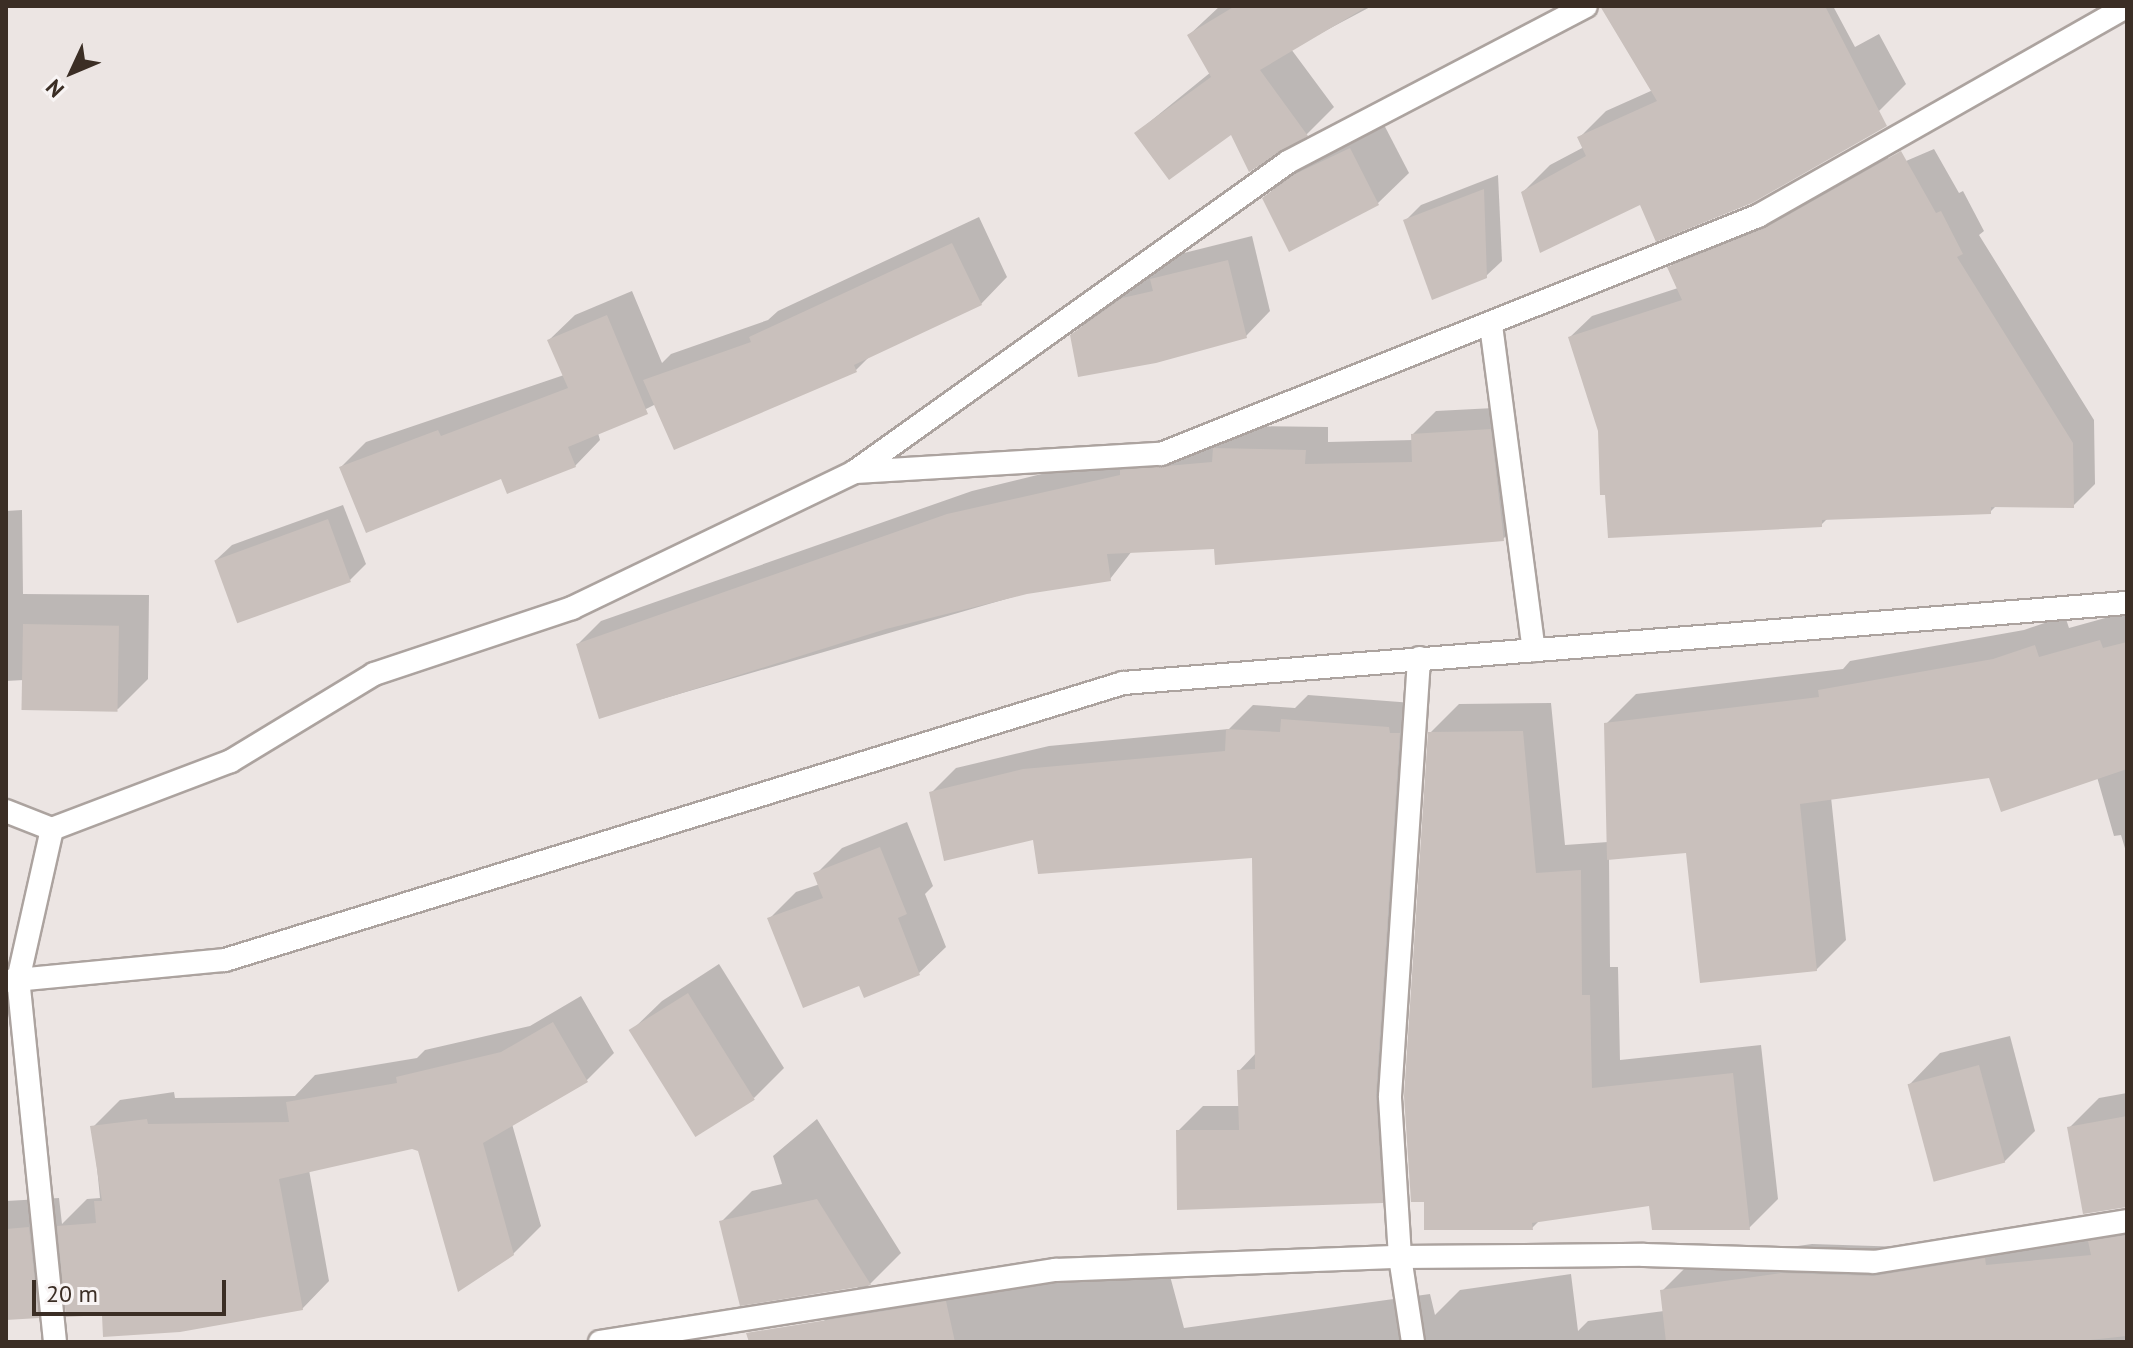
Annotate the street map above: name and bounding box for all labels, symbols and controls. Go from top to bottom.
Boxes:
north arrow [32,32,112,112]
text: N [40,74,70,104]
scale bar [36,1264,230,1314]
text: 20 m [46,1278,98,1309]

